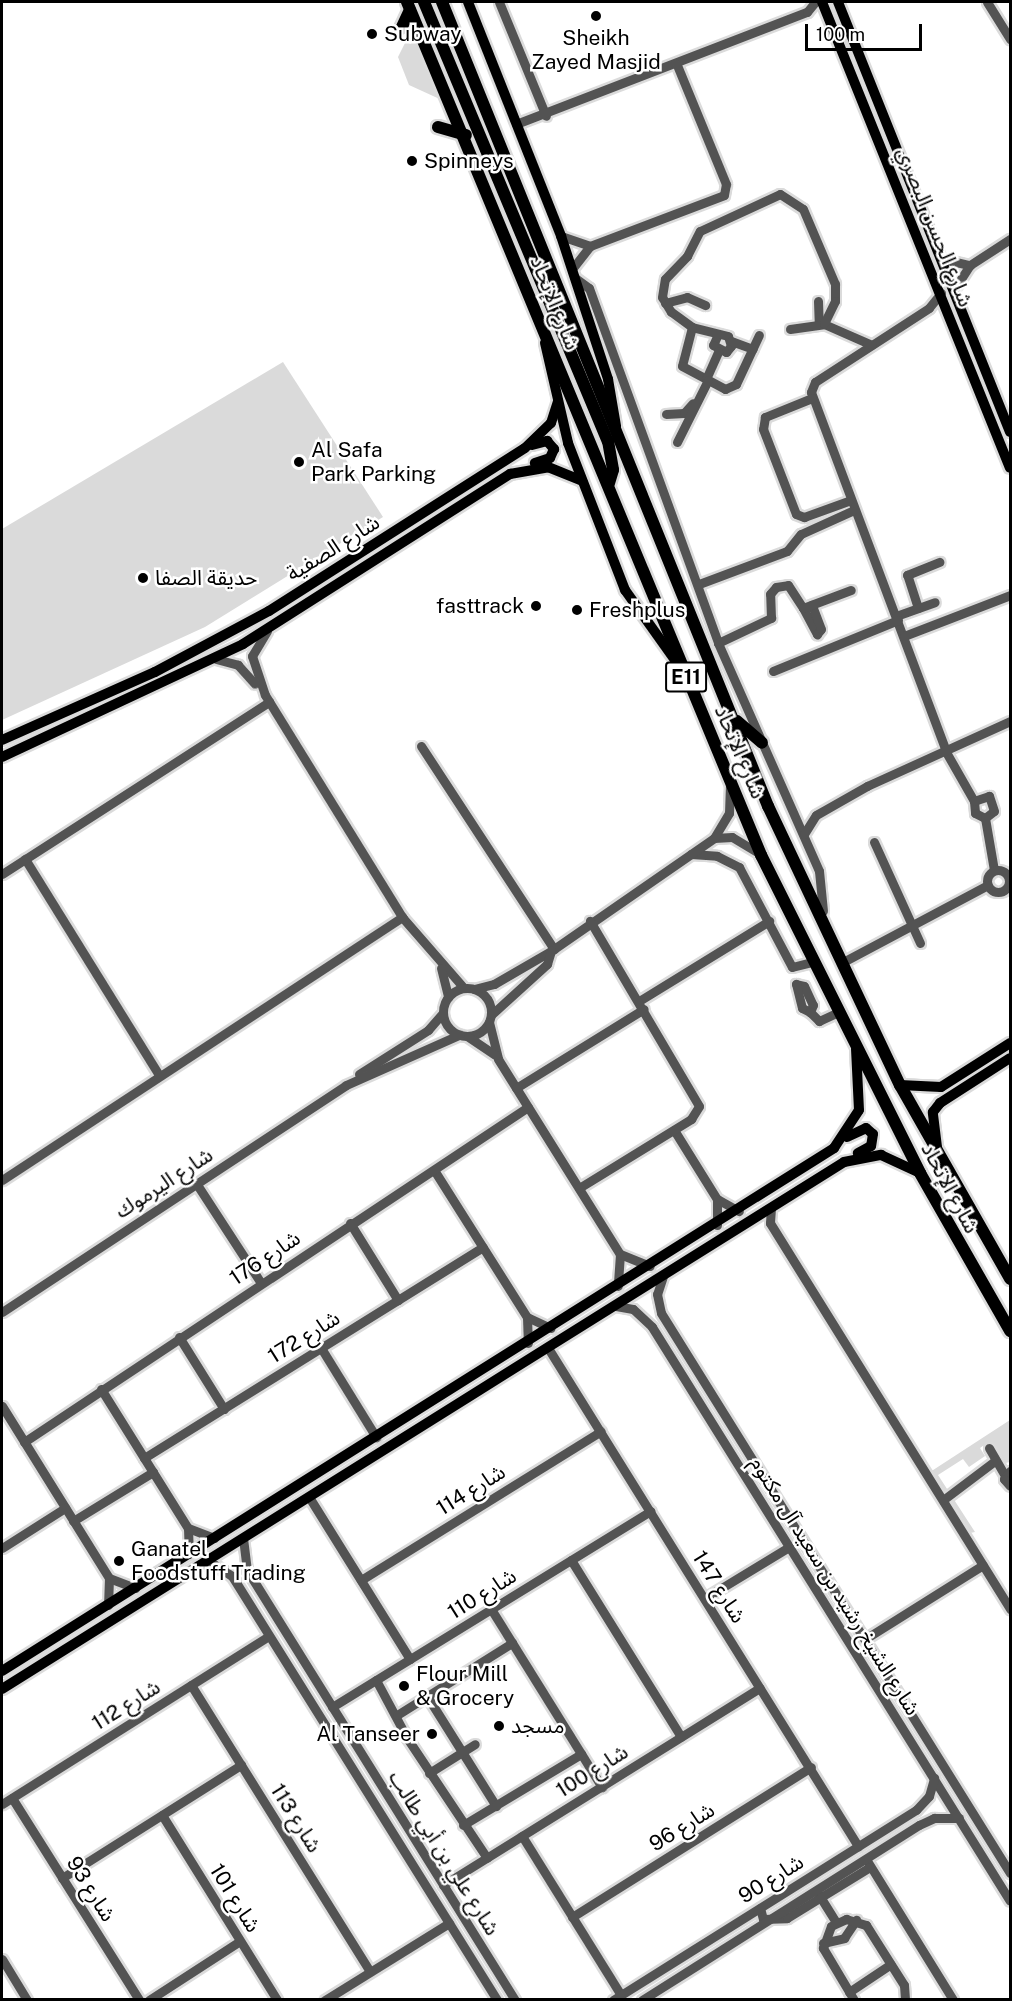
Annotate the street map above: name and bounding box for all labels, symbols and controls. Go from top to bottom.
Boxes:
marker: Sheikh Zayed Masjid [589,9,603,23]
scale bar [808,12,925,50]
place label: Subway [384,21,461,47]
text: 100 m [816,24,865,45]
place label: Sheikh Zayed Masjid [531,25,661,75]
marker: Subway [365,27,379,41]
street label: شارع الحسن البصري [891,143,979,311]
place label: Spinneys [424,148,514,174]
marker: Spinneys [405,154,419,168]
street label: شارع الإتحاد [525,252,585,354]
place label: Al Safa Park Parking [311,437,436,487]
marker: Al Safa Park Parking [292,455,306,469]
street label: شارع الصفية [282,510,384,586]
place label: حديقة الصفا [155,565,257,591]
marker: حديقة الصفا [136,571,150,585]
place label: fasttrack [436,593,524,619]
place label: Freshplus [589,597,685,623]
marker: fasttrack [529,599,543,613]
marker: Freshplus [570,603,584,617]
road number: E11 [665,660,707,694]
street label: شارع الإتحاد [709,701,771,803]
street label: شارع الإتحاد [916,1138,984,1238]
street label: شارع اليرموك [110,1142,218,1224]
street label: شارع 176 [225,1225,305,1291]
street label: شارع 172 [263,1305,345,1369]
street label: شارع الشيخ رشيد بن سعيد آل مكتوم [745,1452,925,1720]
street label: شارع 114 [432,1459,510,1521]
place label: Ganatel Foodstuff Trading [131,1536,306,1586]
street label: شارع 147 [687,1546,751,1628]
marker: Ganatel Foodstuff Trading [112,1554,126,1568]
street label: شارع 110 [443,1563,521,1625]
place label: Flour Mill & Grocery [416,1661,514,1711]
street label: شارع 112 [87,1674,165,1736]
marker: Flour Mill & Grocery [397,1679,411,1693]
place label: مسجد [511,1713,564,1739]
marker: مسجد [492,1719,506,1733]
place label: Al Tanseer [316,1721,420,1747]
marker: Al Tanseer [425,1727,439,1741]
street label: شارع 100 [551,1739,633,1803]
street label: شارع علي بن أبي طالب [383,1766,505,1940]
street label: شارع 113 [265,1779,327,1857]
street label: شارع 96 [645,1797,719,1857]
street label: شارع 90 [734,1849,808,1909]
street label: شارع 93 [61,1852,121,1926]
street label: شارع 101 [204,1859,266,1937]

